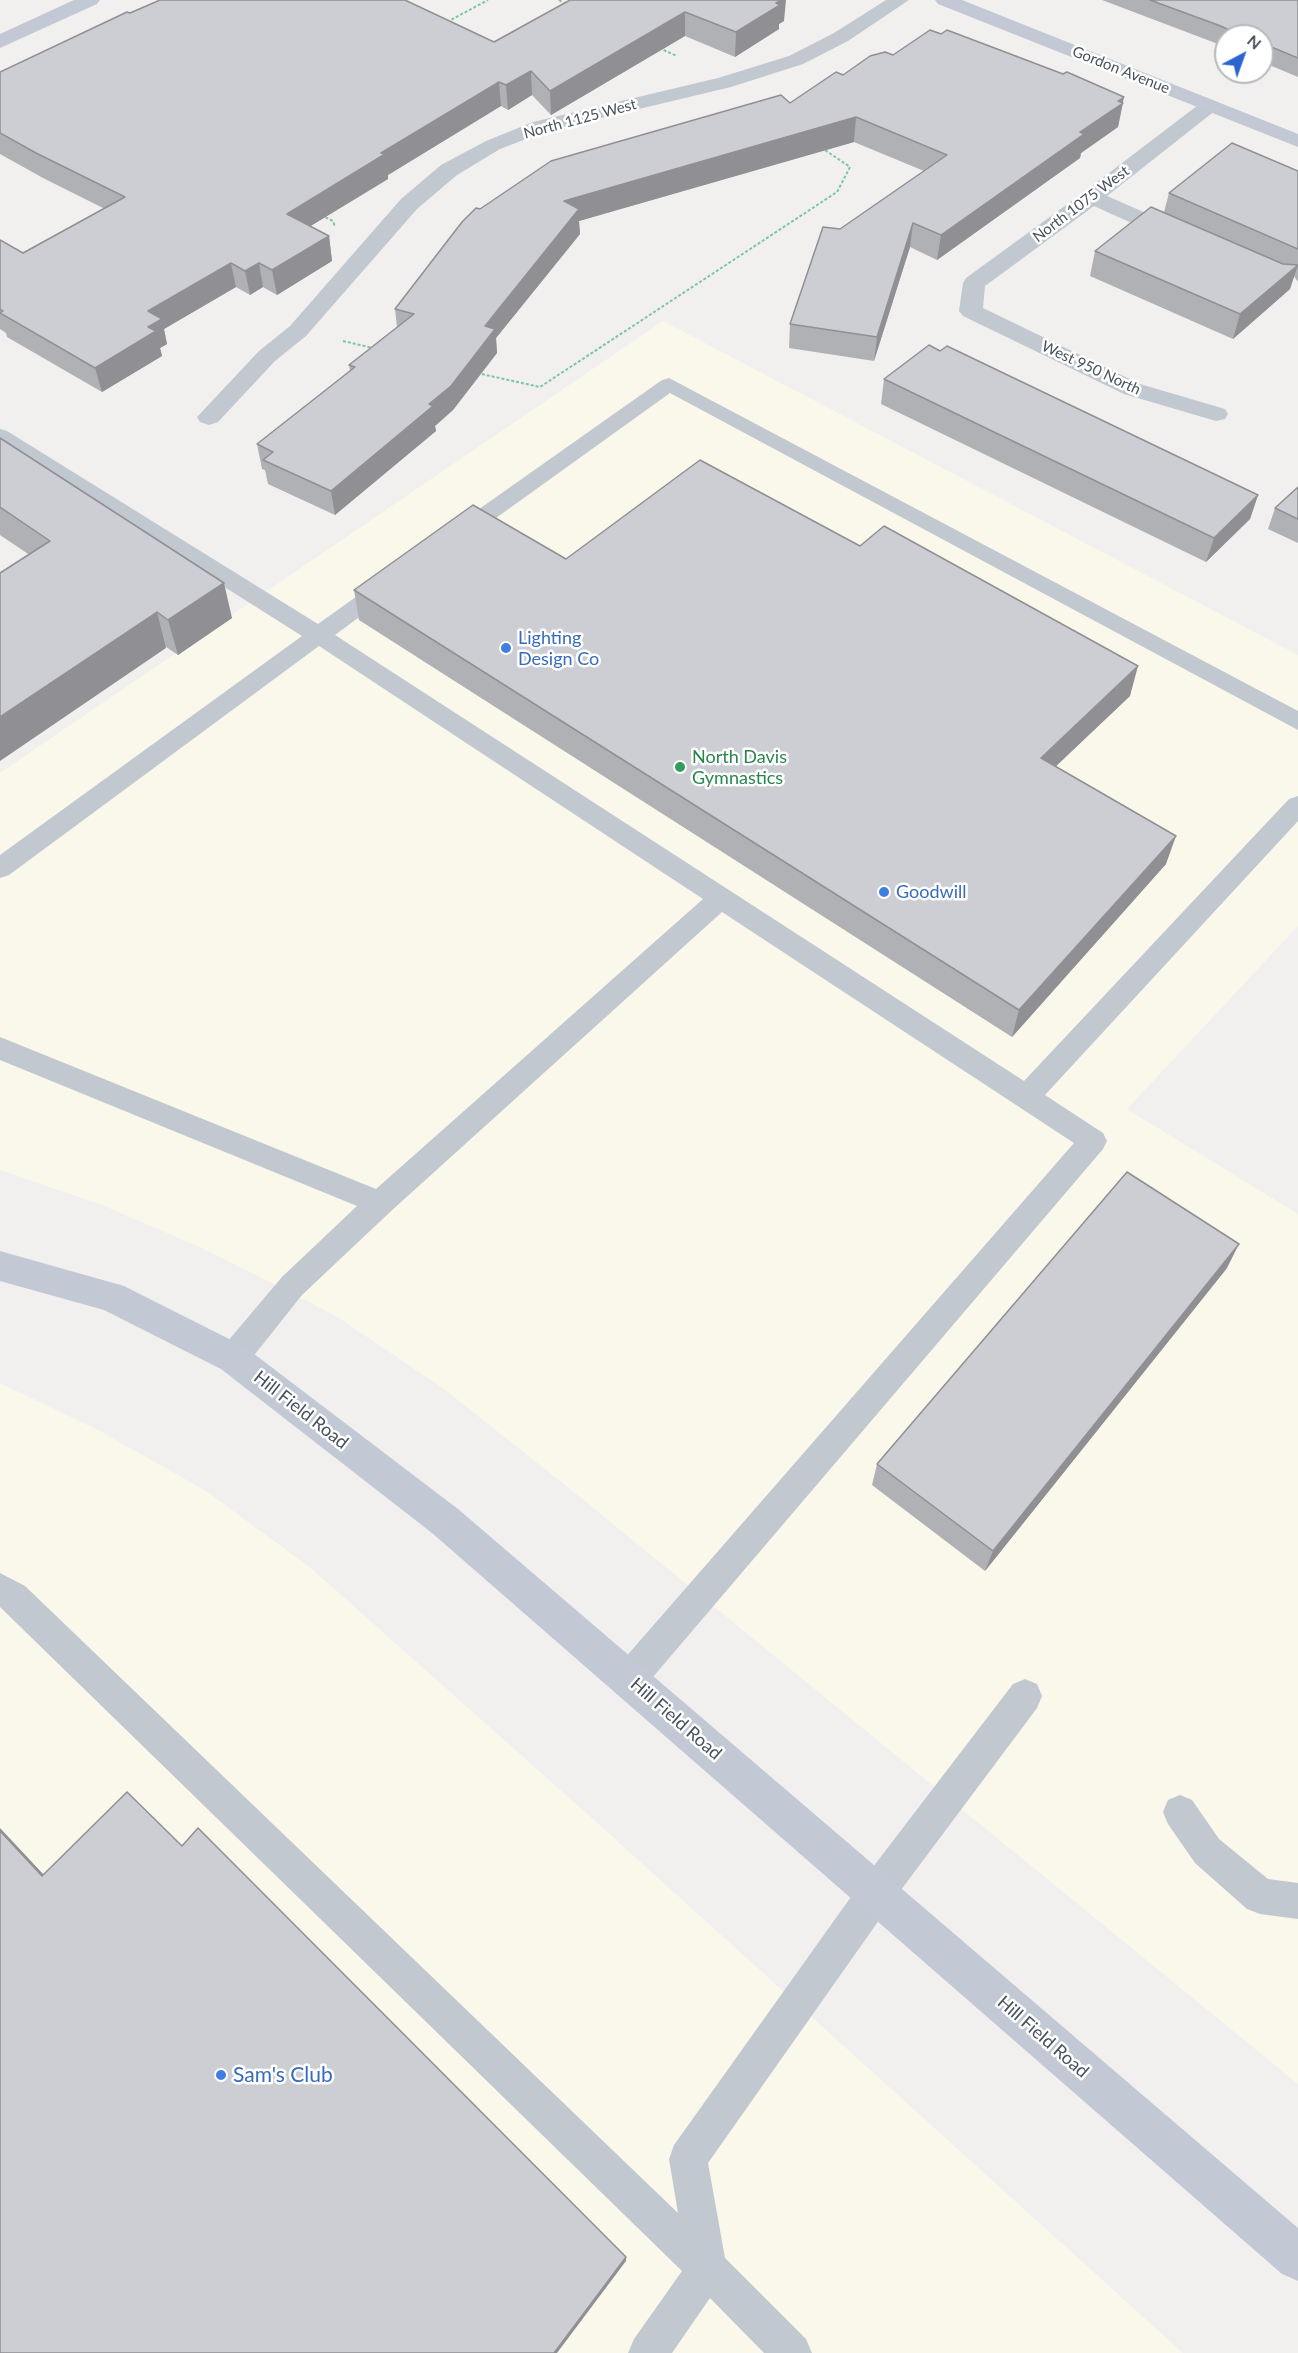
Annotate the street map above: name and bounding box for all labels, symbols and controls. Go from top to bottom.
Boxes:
north arrow [1214,24,1274,84]
text: N [1244,30,1266,53]
street label: Gordon Avenue [1070,42,1172,98]
street label: North 1125 West [522,95,638,143]
street label: North 1075 West [1029,162,1133,246]
street label: West 950 North [1039,337,1143,399]
place label: Lighting Design Co [518,627,599,670]
marker: Lighting Design Co [499,641,513,655]
place label: North Davis Gymnastics [692,746,787,789]
marker: North Davis Gymnastics [673,760,687,774]
place label: Goodwill [896,881,966,903]
marker: Goodwill [877,885,891,899]
street label: Hill Field Road [249,1366,353,1454]
street label: Hill Field Road [626,1674,726,1764]
street label: Hill Field Road [993,1992,1093,2082]
place label: Sam's Club [233,2062,333,2088]
marker: Sam's Club [214,2068,228,2082]

